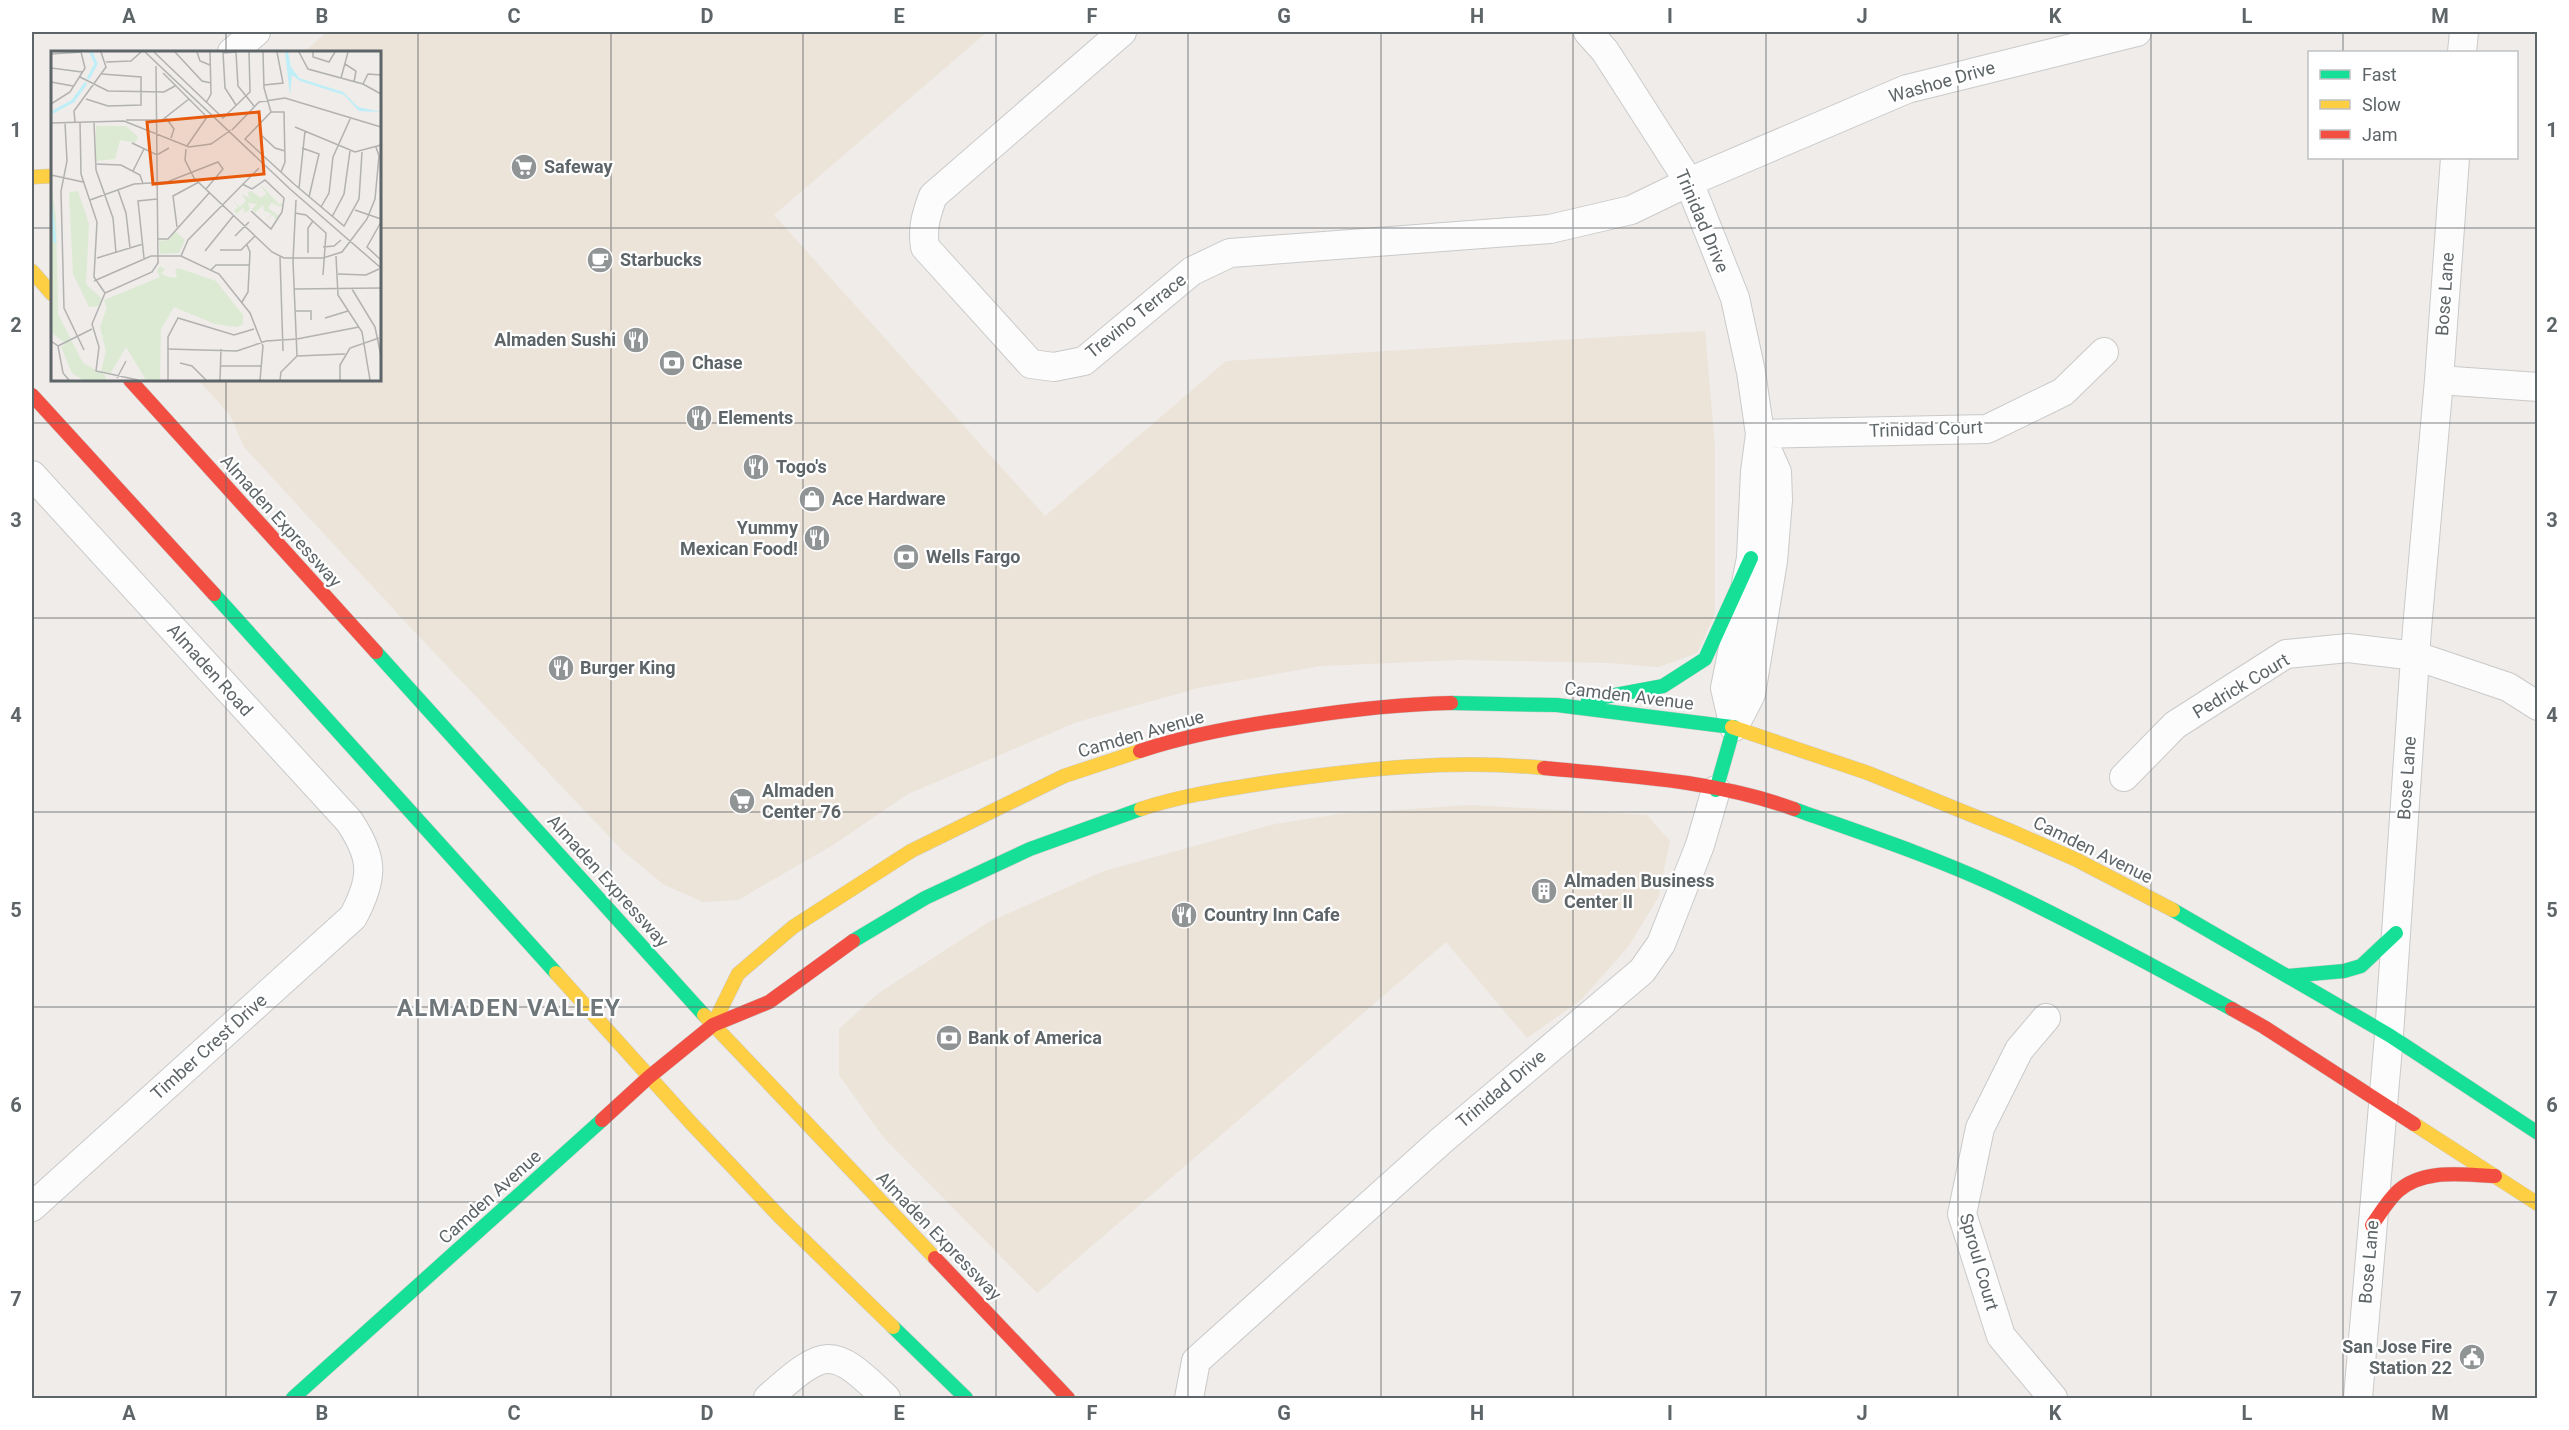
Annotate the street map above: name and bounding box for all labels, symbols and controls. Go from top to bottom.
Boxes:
text: A [122,4,136,28]
text: B [316,4,328,28]
text: C [507,4,521,28]
text: D [701,4,714,28]
text: E [893,4,905,28]
text: F [1087,4,1098,28]
text: G [1277,4,1291,28]
text: H [1470,4,1484,28]
text: I [1667,4,1673,28]
text: J [1856,4,1868,28]
text: K [2049,4,2062,28]
text: L [2242,4,2253,28]
text: M [2431,4,2449,28]
inset map [51,51,381,381]
legend [2308,51,2518,159]
street label: Washoe Drive [1886,56,1997,107]
text: Fast [2362,64,2397,85]
text: Slow [2362,94,2401,115]
text: 1 [10,118,22,142]
text: 1 [2546,118,2558,142]
text: Jam [2362,124,2398,145]
supermarket icon: Safeway [509,152,539,182]
place label: Safeway [544,156,613,177]
street label: Trinidad Drive [1671,166,1734,275]
cafe icon: Starbucks [585,245,615,275]
place label: Starbucks [620,249,702,270]
street label: Bose Lane [2431,251,2458,336]
street label: Trevino Terrace [1081,269,1190,362]
text: 2 [10,313,22,337]
text: 2 [2546,313,2558,337]
restaurant icon: Almaden Sushi [621,325,651,355]
place label: Almaden Sushi [494,329,616,350]
bank icon: Chase [657,348,687,378]
place label: Chase [692,352,743,373]
restaurant icon: Elements [684,403,714,433]
place label: Elements [718,407,793,428]
street label: Trinidad Court [1869,416,1983,441]
street label: Almaden Expressway [216,450,347,592]
restaurant icon: Togo's [741,452,771,482]
place label: Togo's [776,456,827,477]
shop icon: Ace Hardware [797,484,827,514]
place label: Ace Hardware [832,488,946,509]
text: 3 [10,508,22,532]
text: 3 [2546,508,2558,532]
place label: Yummy Mexican Food! [680,517,799,559]
restaurant icon: Yummy Mexican Food! [802,523,832,553]
bank icon: Wells Fargo [891,542,921,572]
place label: Wells Fargo [926,546,1021,567]
street label: Almaden Road [163,619,257,720]
street label: Pedrick Court [2189,649,2293,723]
restaurant icon: Burger King [546,653,576,683]
place label: Burger King [580,657,676,678]
street label: Camden Avenue [1563,677,1695,714]
text: 4 [10,703,22,727]
text: 4 [2546,703,2558,727]
street label: Camden Avenue [1075,705,1206,762]
street label: Bose Lane [2393,735,2420,820]
place label: Almaden Center 76 [762,780,841,822]
supermarket icon: Almaden Center 76 [727,786,757,816]
street label: Almaden Expressway [543,810,674,952]
street label: Camden Avenue [2030,812,2156,888]
place label: Almaden Business Center II [1564,870,1714,912]
building icon: Almaden Business Center II [1529,876,1559,906]
text: 5 [10,898,22,922]
text: 5 [2546,898,2558,922]
restaurant icon: Country Inn Cafe [1169,900,1199,930]
place label: Country Inn Cafe [1204,904,1340,925]
street label: Timber Crest Drive [146,989,271,1104]
district label: ALMADEN VALLEY [397,994,621,1022]
bank icon: Bank of America [934,1023,964,1053]
place label: Bank of America [968,1027,1102,1048]
street label: Trinidad Drive [1452,1045,1550,1132]
text: 6 [10,1093,22,1117]
text: 6 [2546,1093,2558,1117]
street label: Camden Avenue [434,1145,545,1248]
street label: Almaden Expressway [872,1167,1007,1305]
street label: Sproul Court [1956,1211,2003,1313]
street label: Bose Lane [2354,1219,2383,1305]
text: 7 [10,1287,22,1311]
text: 7 [2546,1287,2558,1311]
place label: San Jose Fire Station 22 [2342,1336,2452,1378]
public building icon: San Jose Fire Station 22 [2457,1342,2487,1372]
text: A [122,1401,136,1425]
text: B [316,1401,328,1425]
text: C [507,1401,521,1425]
text: D [701,1401,714,1425]
text: E [893,1401,905,1425]
text: F [1087,1401,1098,1425]
text: G [1277,1401,1291,1425]
text: H [1470,1401,1484,1425]
text: I [1667,1401,1673,1425]
text: J [1856,1401,1868,1425]
text: K [2049,1401,2062,1425]
text: L [2242,1401,2253,1425]
text: M [2431,1401,2449,1425]

